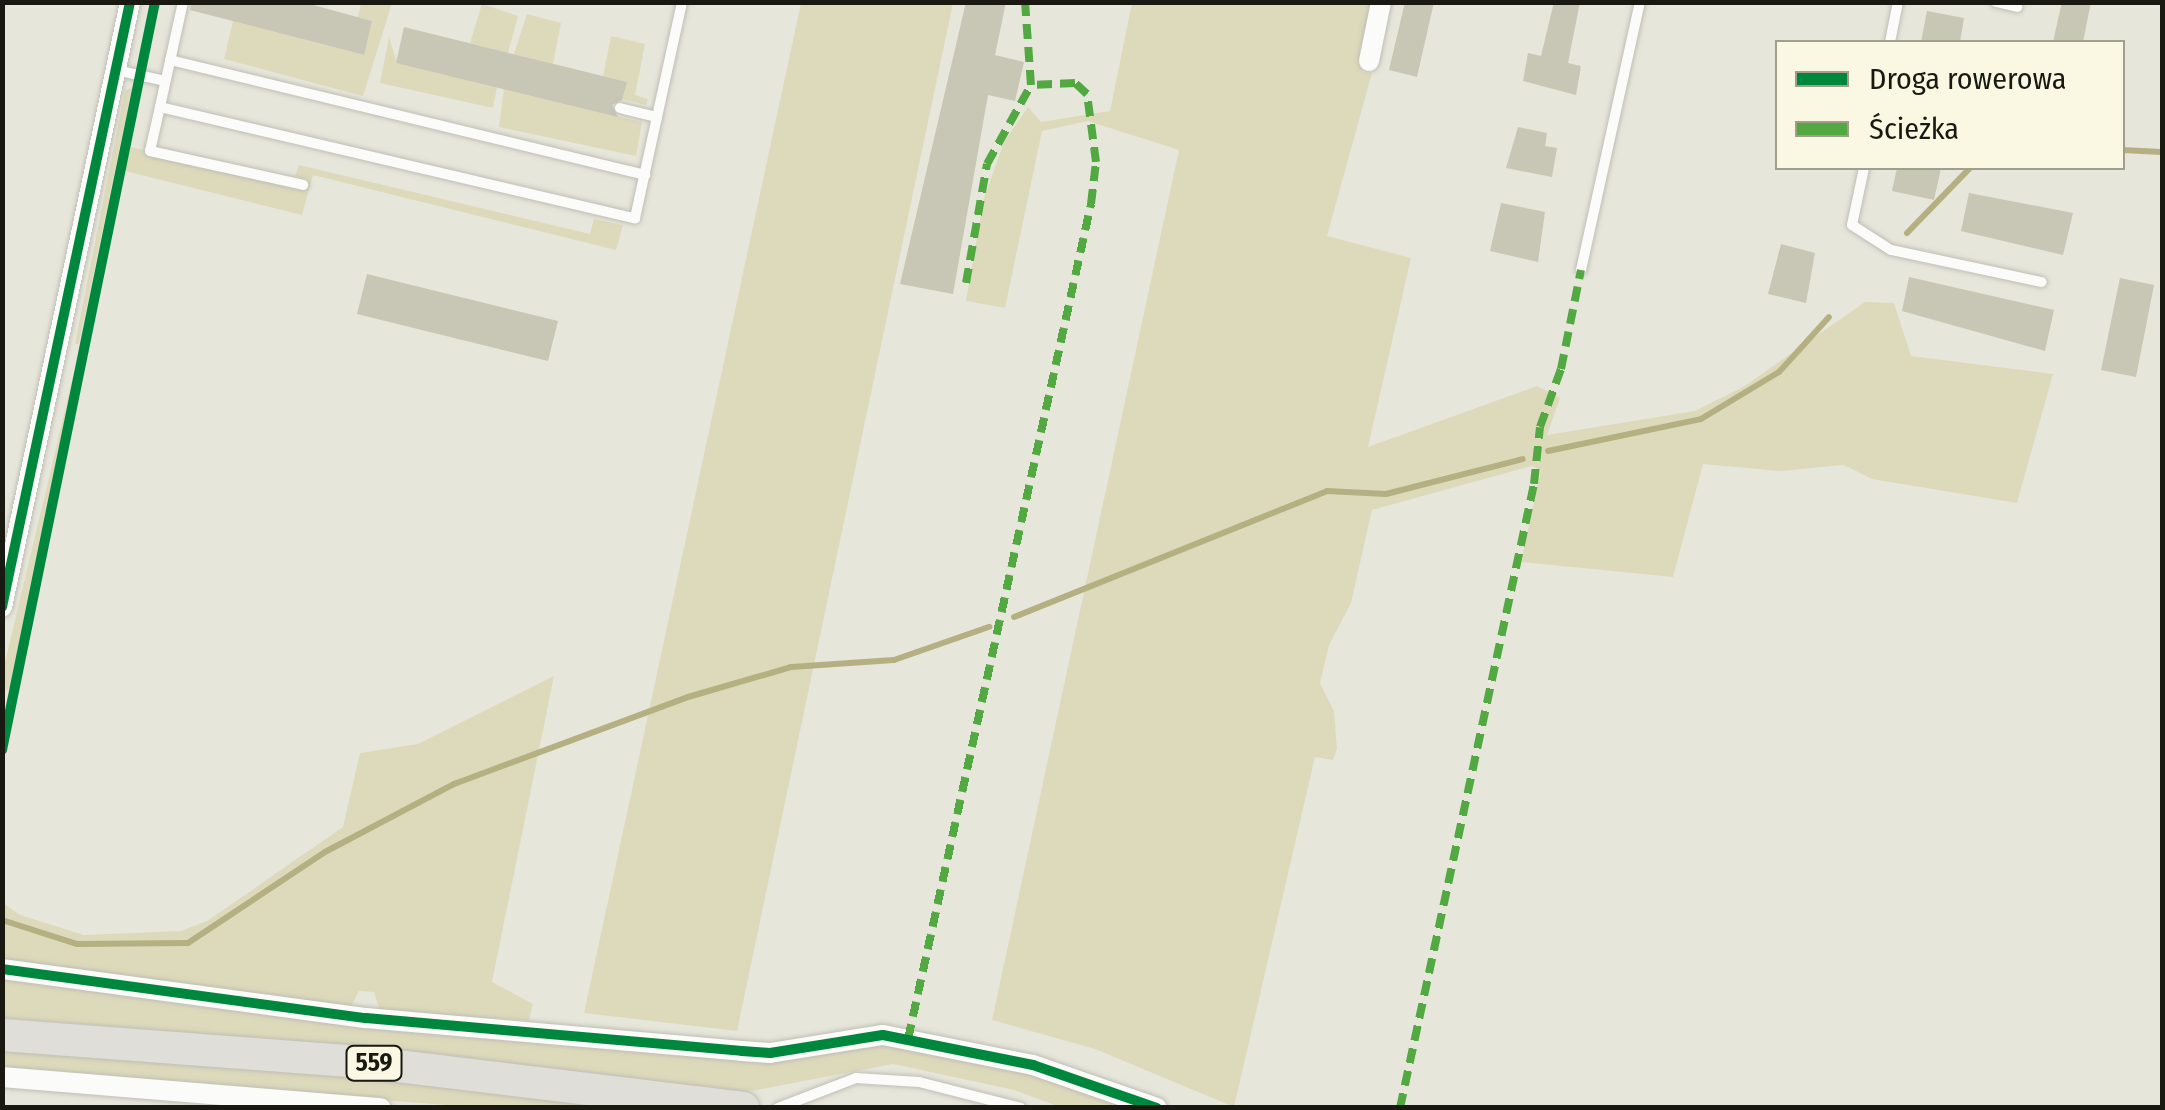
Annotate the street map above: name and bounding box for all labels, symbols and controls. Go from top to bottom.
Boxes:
legend [1775,40,2125,170]
text: Droga rowerowa [1869,61,2066,97]
text: Ścieżka [1869,111,1959,147]
road number: 559 [344,1043,404,1083]

